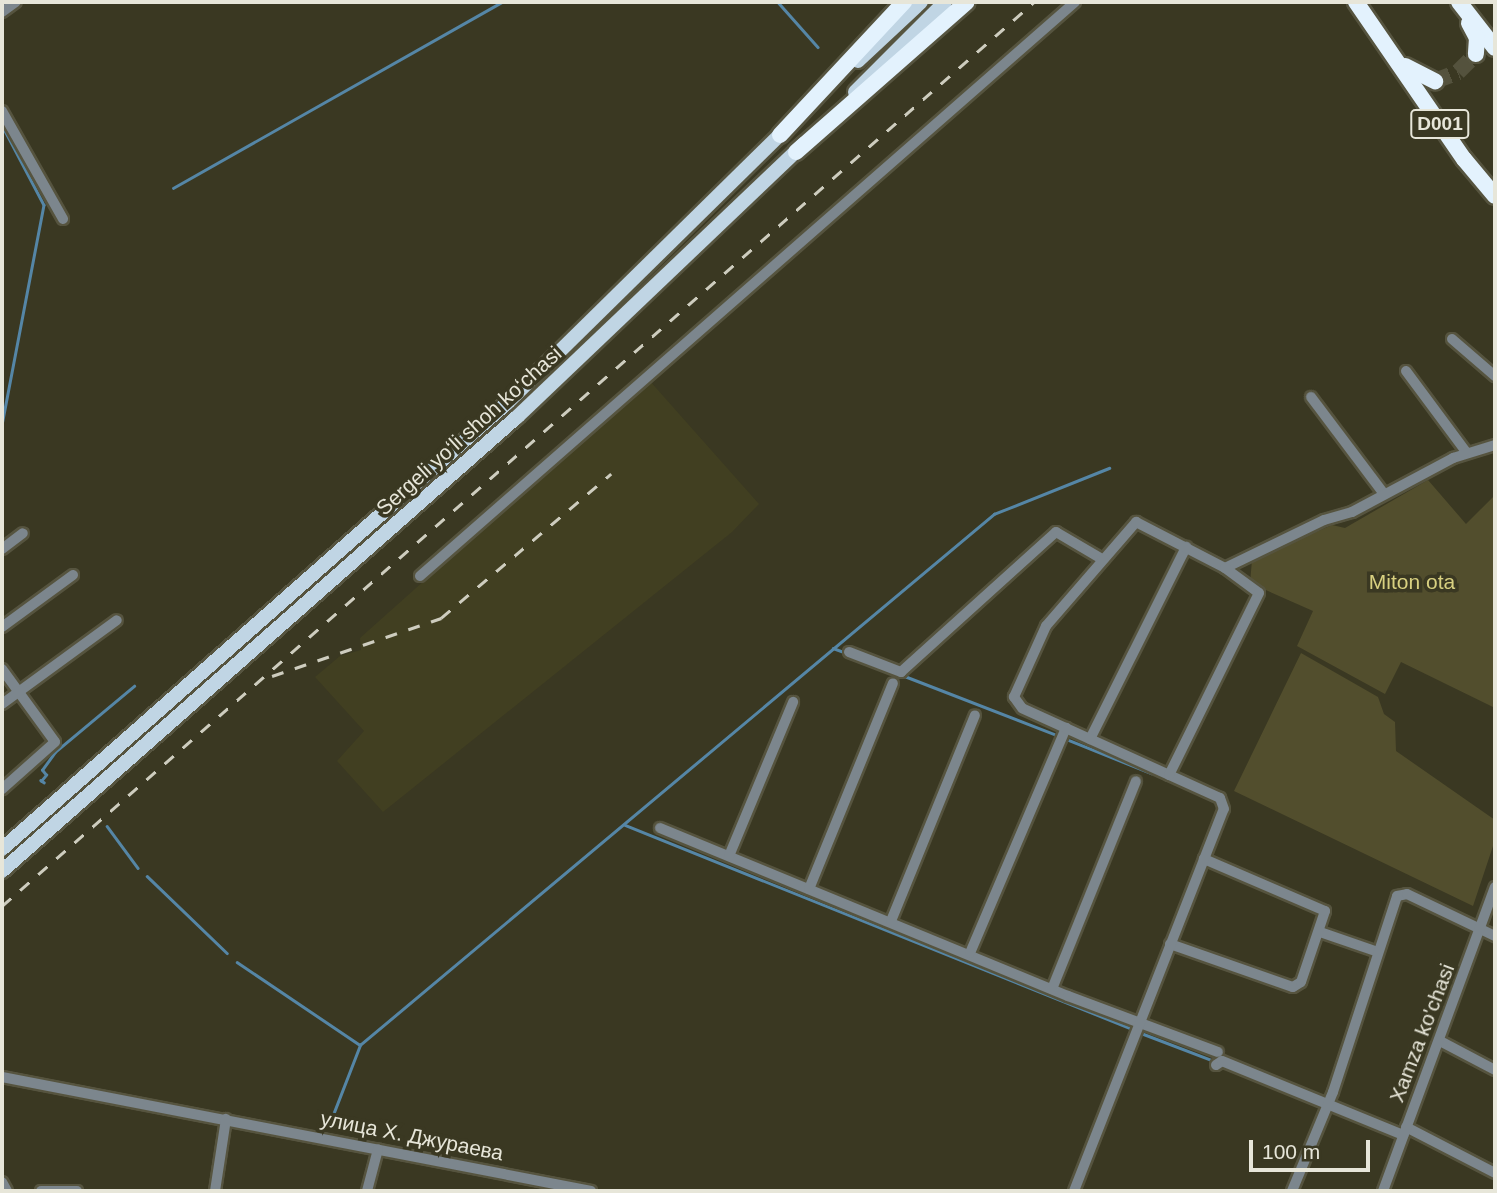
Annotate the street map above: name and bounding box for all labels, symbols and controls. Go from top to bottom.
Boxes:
road number: D001 [1410,108,1470,140]
street label: Sergeli yo‘li shoh ko‘chasi [371,341,567,521]
park label: Miton ota [1369,569,1455,595]
street label: Xamza ko'chasi [1384,960,1460,1106]
street label: улица Х. Джураева [318,1106,506,1166]
scale bar [1252,1126,1373,1170]
text: 100 m [1262,1140,1320,1163]

